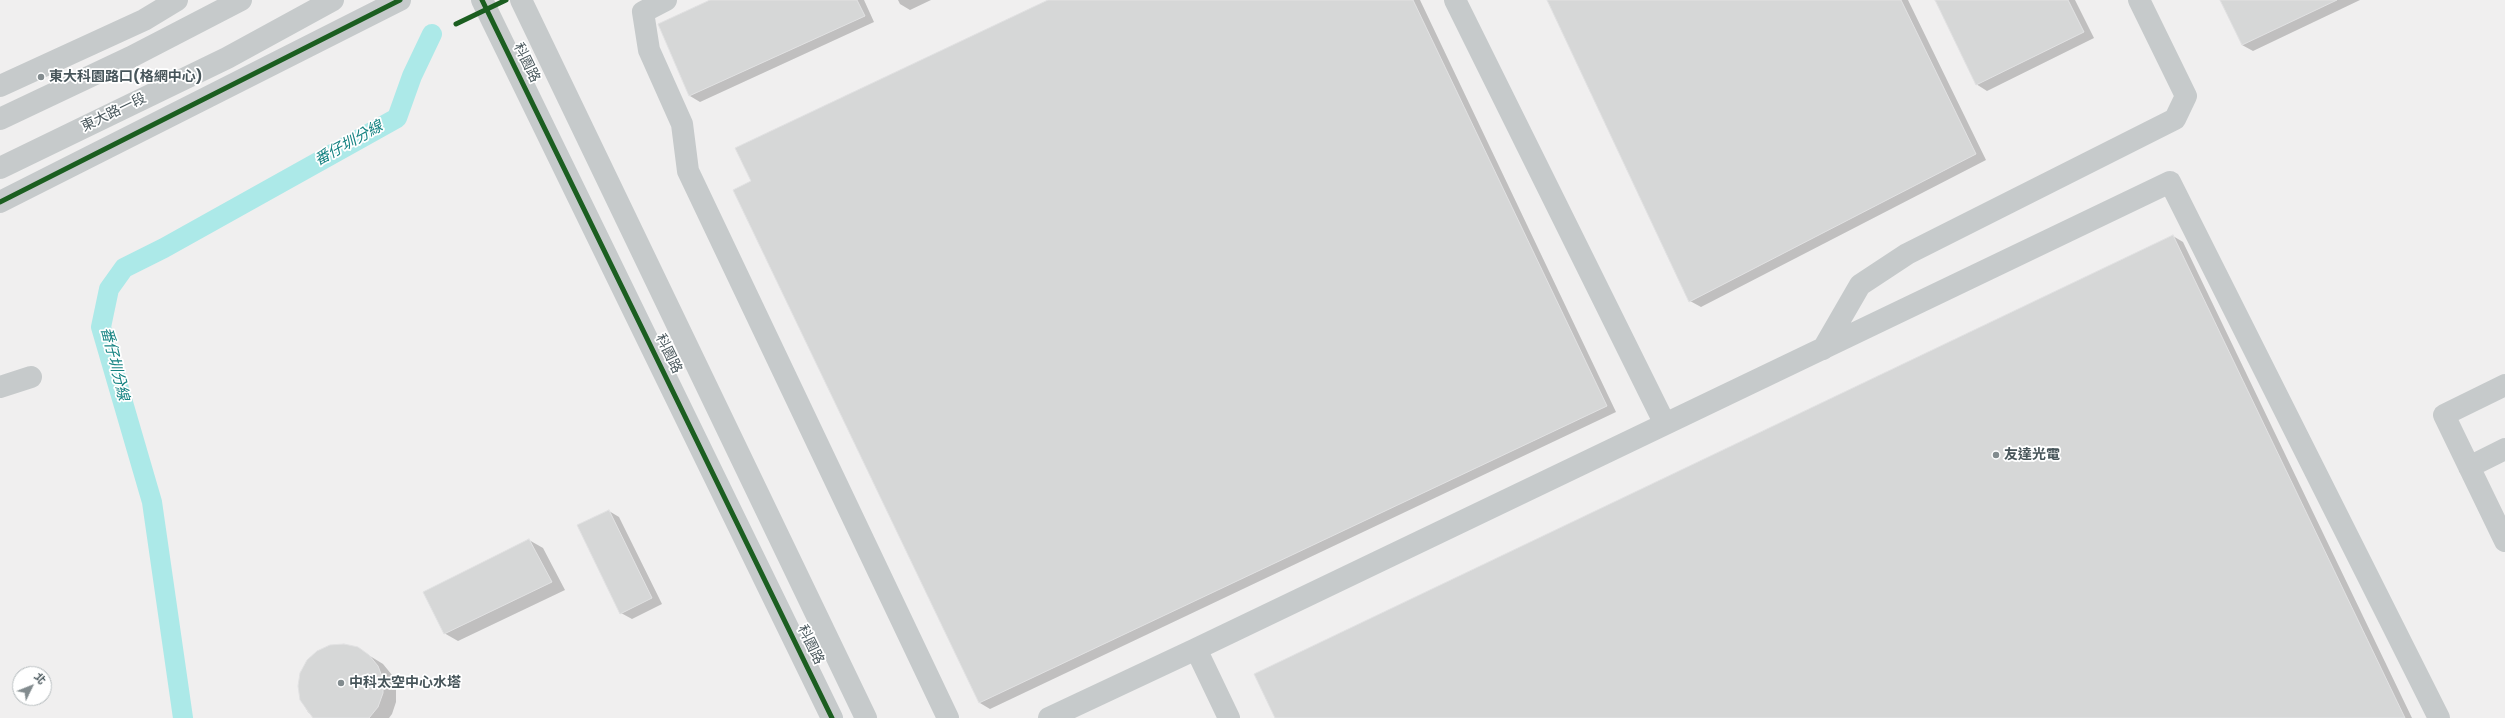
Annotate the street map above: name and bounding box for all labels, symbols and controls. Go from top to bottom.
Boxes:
street label: 科園路 [509,40,543,86]
place label: 東大科園路口(格網中心) [49,69,202,85]
marker: 東大科園路口(格網中心) [36,72,46,82]
street label: 東大路一段 [79,90,149,136]
water label: 番仔圳分線 [312,118,386,170]
water label: 番仔圳分線 [96,325,132,403]
street label: 科園路 [651,331,685,377]
place label: 友達光電 [2004,447,2060,463]
marker: 友達光電 [1991,450,2001,460]
street label: 科園路 [793,622,827,668]
north arrow [12,666,52,706]
text: 北 [30,669,50,688]
place label: 中科太空中心水塔 [349,675,461,691]
marker: 中科太空中心水塔 [336,678,346,688]

